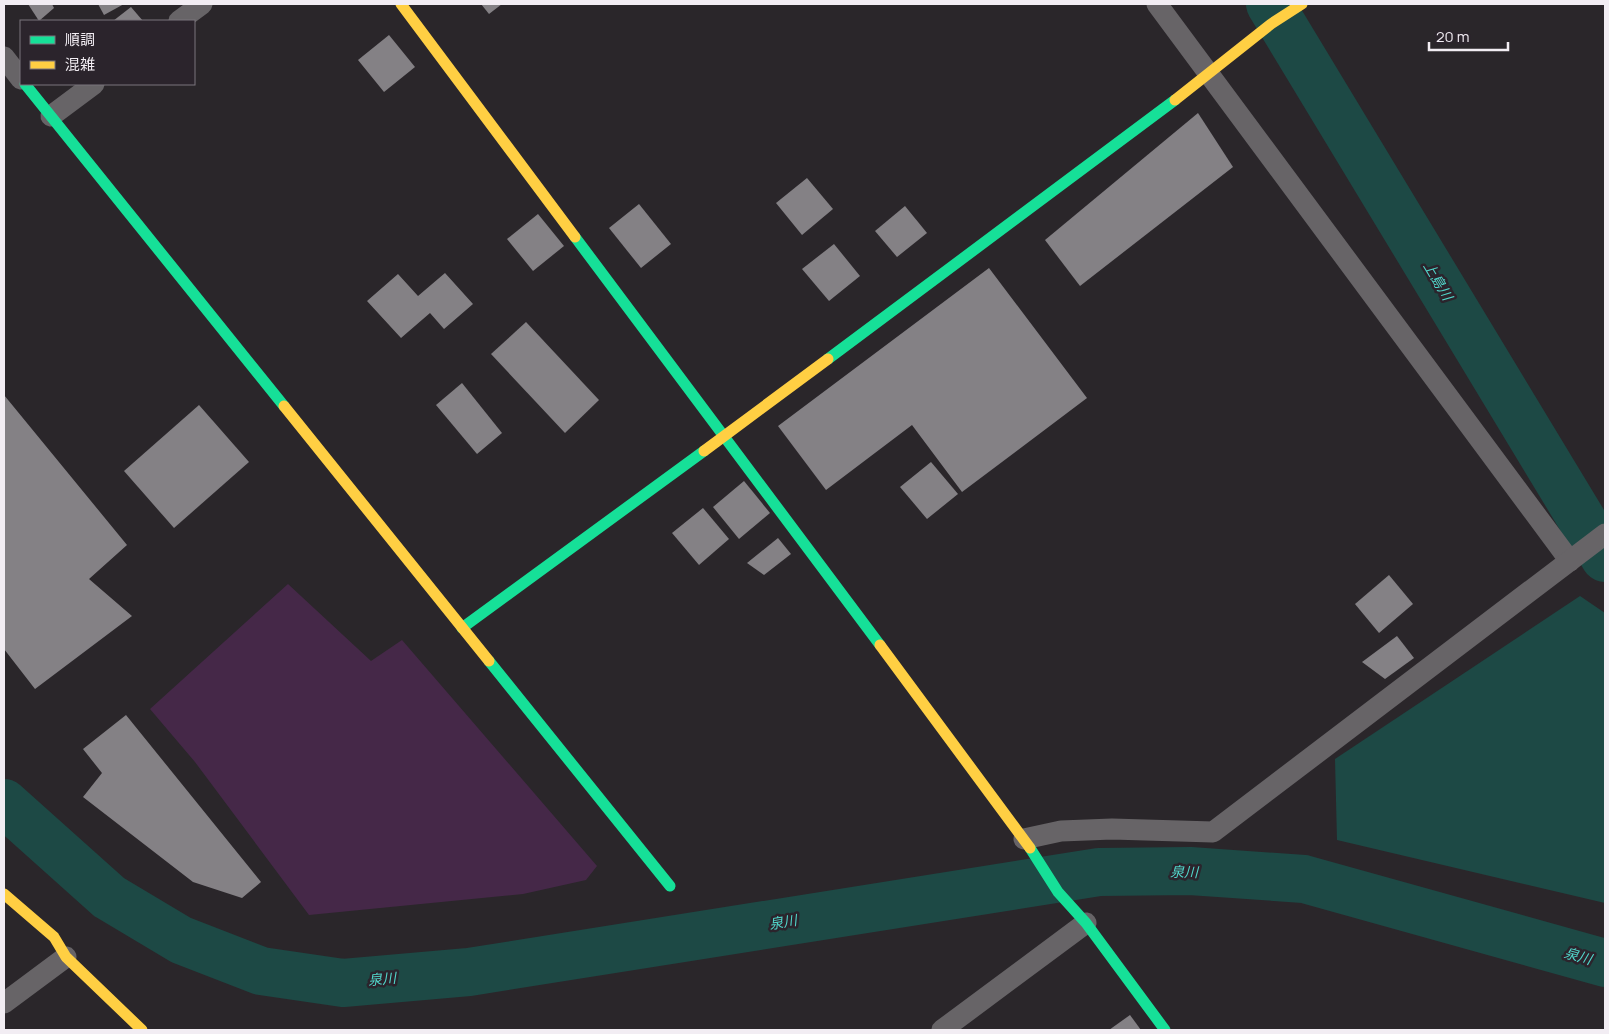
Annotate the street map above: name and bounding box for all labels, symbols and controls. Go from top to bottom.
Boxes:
legend [20,20,195,85]
scale bar [1429,20,1508,52]
text: 20 m [1436,26,1469,47]
text: 順調 [65,29,95,50]
text: 混雑 [65,54,95,75]
water label: 上島川 [1419,258,1458,305]
water label: 泉川 [1170,862,1200,881]
water label: 泉川 [768,910,800,933]
water label: 泉川 [1562,943,1596,969]
water label: 泉川 [367,968,399,989]

